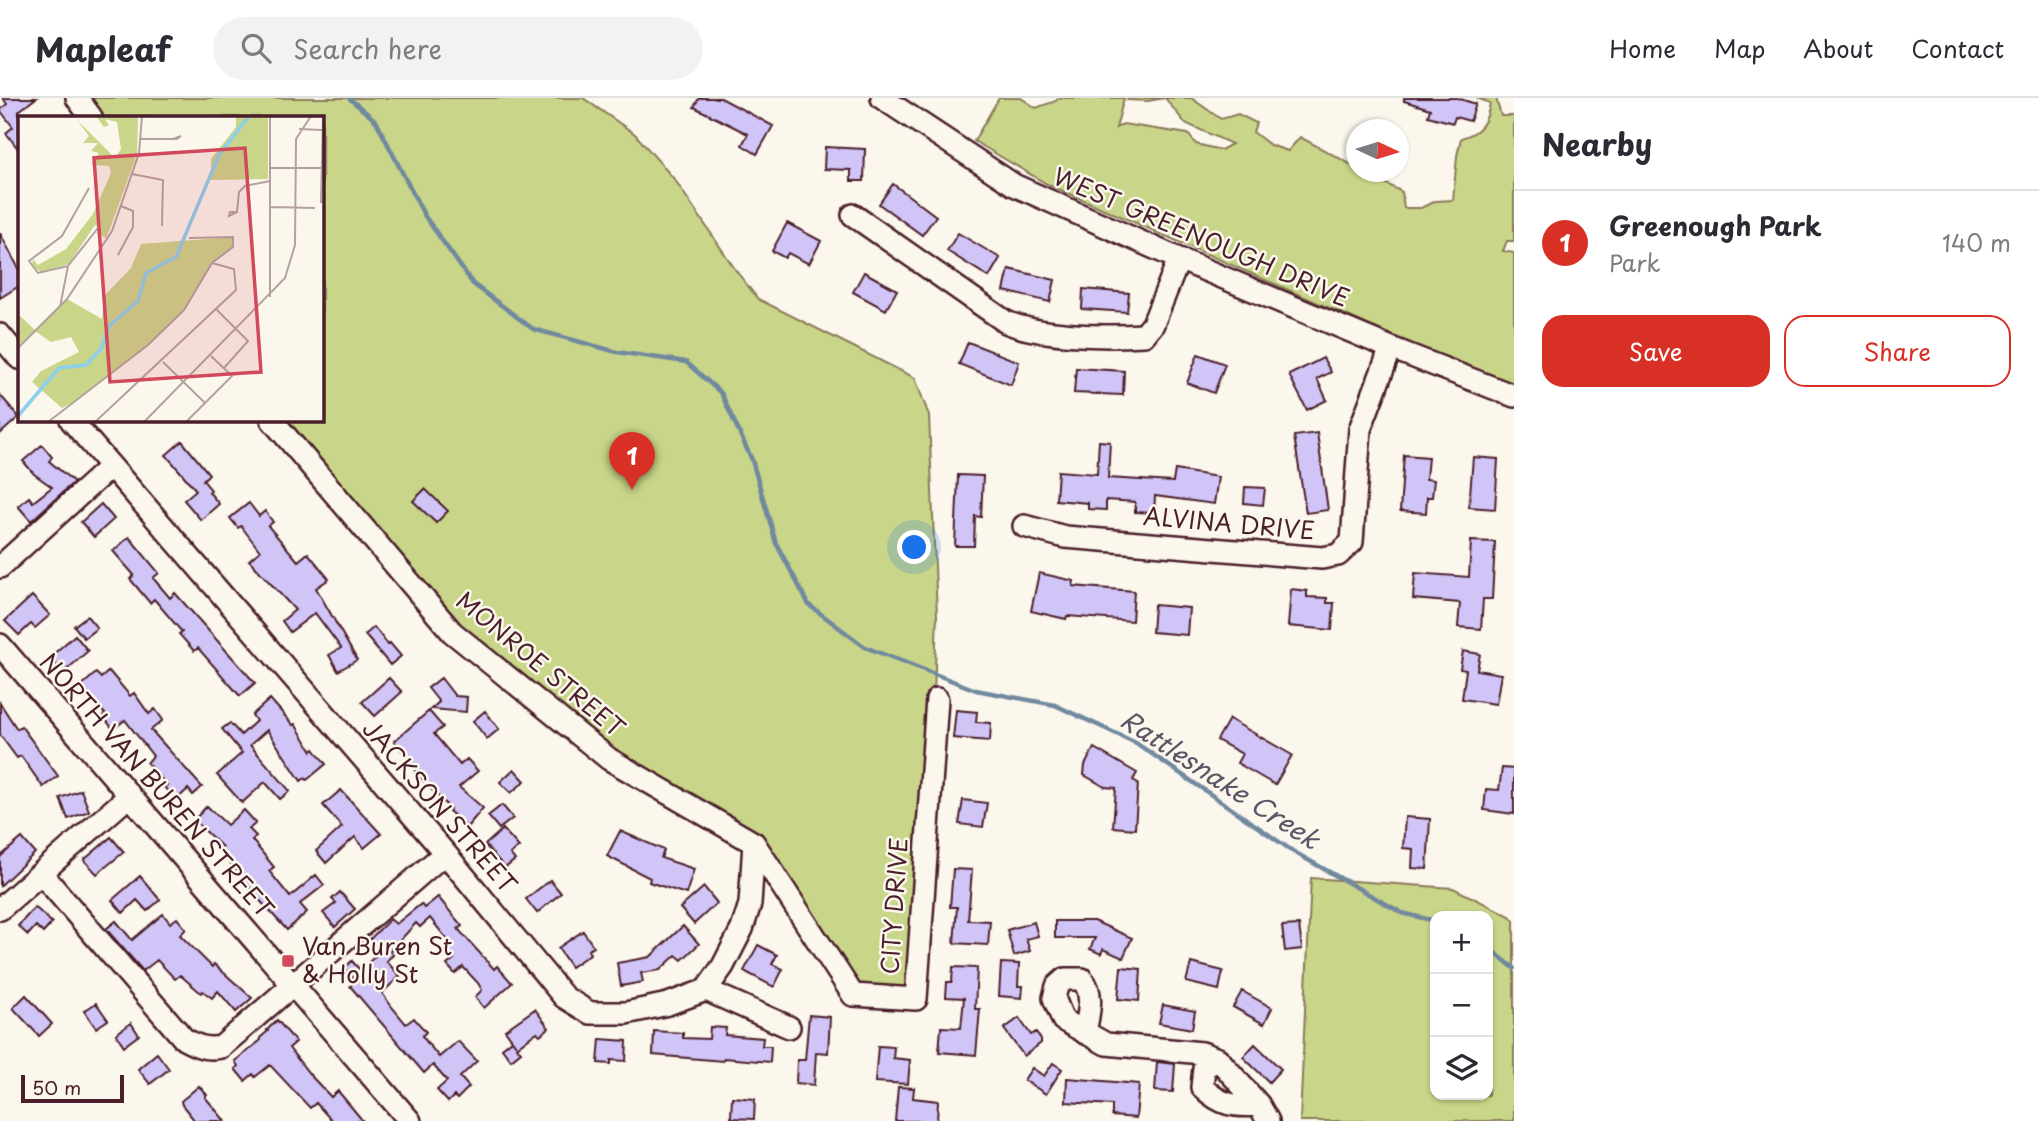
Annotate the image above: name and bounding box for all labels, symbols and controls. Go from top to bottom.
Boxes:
search box [213,17,703,80]
text: Mapleaf [35,23,171,73]
icon: search [237,29,275,67]
text: Search here [293,29,442,68]
text: Home [1609,30,1676,66]
text: Map [1714,30,1765,66]
text: About [1803,30,1873,66]
text: Contact [1911,30,2004,66]
inset map [18,116,324,422]
north arrow [1346,119,1409,182]
text: Nearby [1542,121,1652,166]
street label: WEST GREENOUGH DRIVE [1048,157,1356,315]
text: Greenough Park [1609,206,1822,245]
text: 1 [1560,225,1571,260]
text: 140 m [1942,225,2011,260]
text: Park [1609,245,1660,280]
button: Save [1542,315,1770,387]
button: Share [1784,315,2011,387]
pin: 1 [609,432,655,490]
street label: ALVINA DRIVE [1142,497,1316,547]
your location [897,530,931,564]
street label: MONROE STREET [449,582,634,745]
street label: NORTH VAN BUREN STREET [32,644,283,926]
water label: Rattlesnake Creek [1113,700,1329,859]
street label: JACKSON STREET [355,711,527,901]
street label: CITY DRIVE [870,836,916,975]
map controls [1430,911,1493,1100]
button: + [1430,911,1493,974]
place label: Van Buren St & Holly St [302,927,452,991]
marker: Van Buren St & Holly St [280,953,296,969]
button: − [1430,974,1493,1037]
button: layers [1430,1037,1493,1100]
scale bar [21,1072,124,1104]
text: 50 m [32,1073,81,1101]

